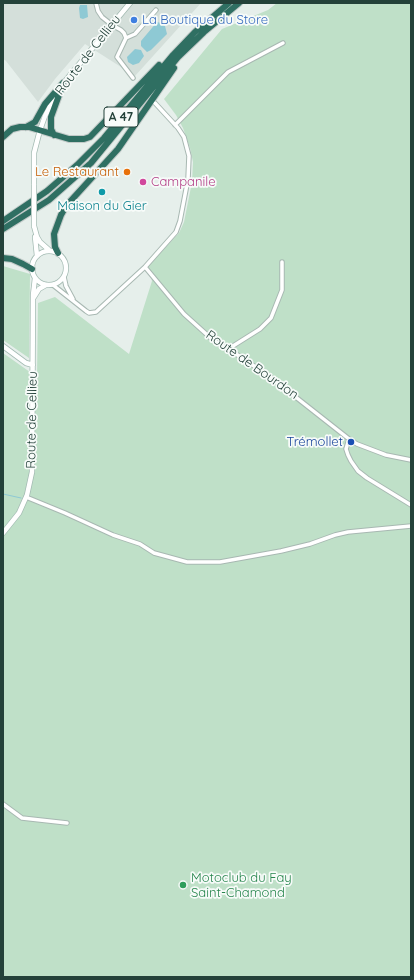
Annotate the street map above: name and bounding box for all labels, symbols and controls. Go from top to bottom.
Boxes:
street label: Route de Cellieu [52,12,124,98]
place label: La Boutique du Store [142,12,268,28]
marker: La Boutique du Store [129,15,139,25]
road number: A 47 [104,107,138,127]
place label: Le Restaurant [35,164,119,180]
marker: Le Restaurant [122,167,132,177]
place label: Campanile [151,174,215,190]
marker: Campanile [138,177,148,187]
marker: Maison du Gier [97,187,107,197]
place label: Maison du Gier [57,198,147,214]
street label: Route de Bourdon [203,327,301,403]
street label: Route de Cellieu [23,371,41,469]
place label: Trémollet [287,434,343,450]
marker: Trémollet [346,437,356,447]
place label: Motoclub du Fay Saint-Chamond [191,870,292,901]
marker: Motoclub du Fay Saint-Chamond [178,880,188,890]

